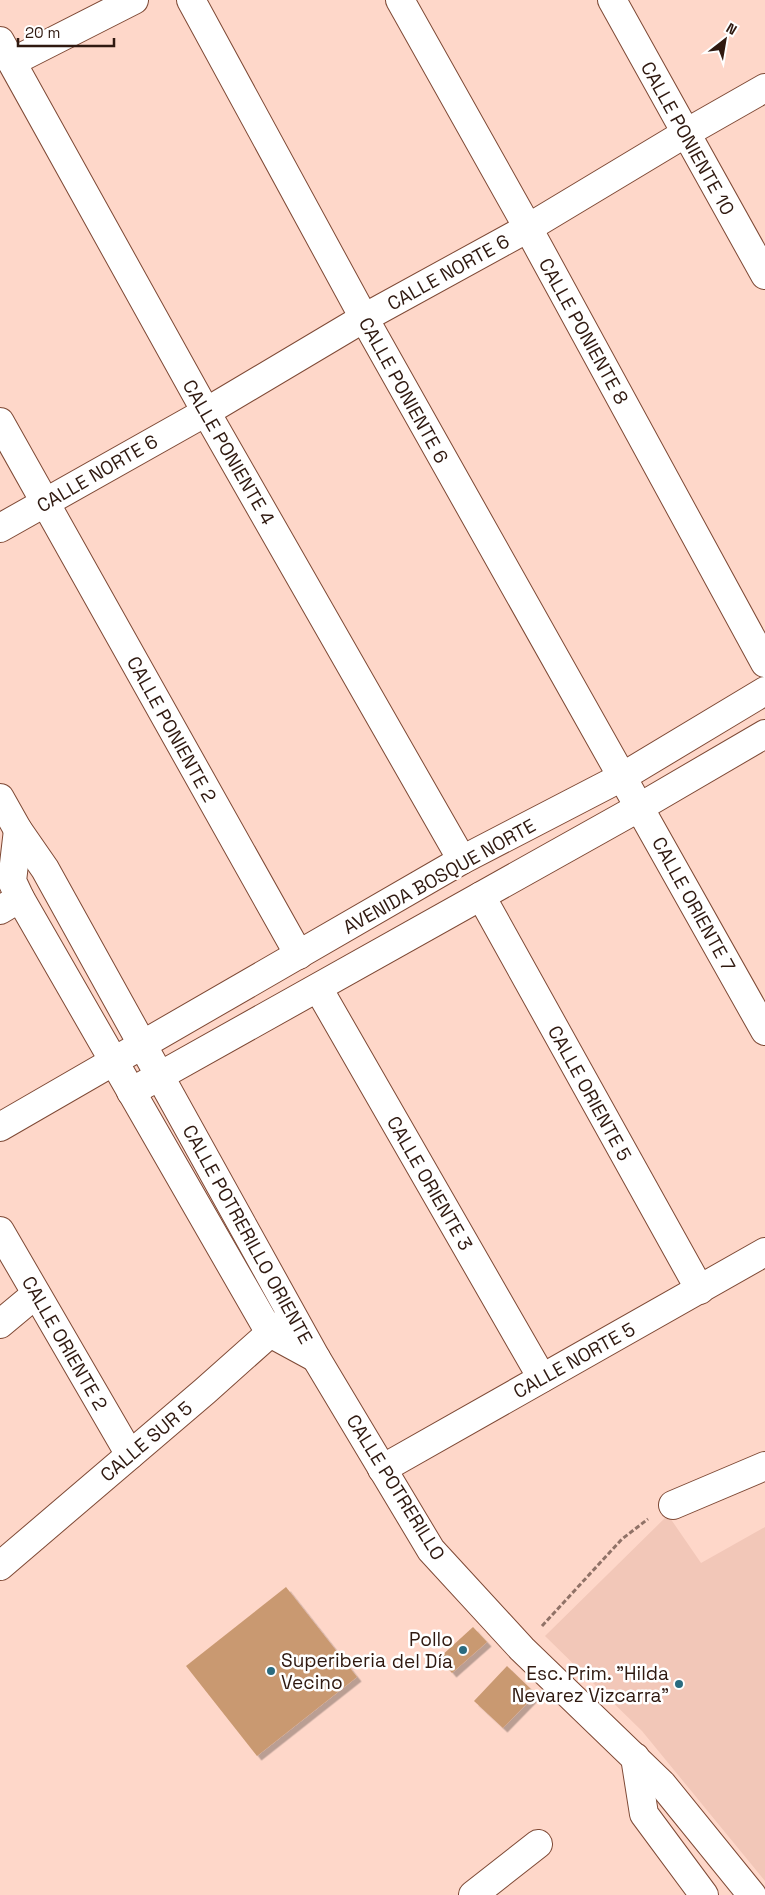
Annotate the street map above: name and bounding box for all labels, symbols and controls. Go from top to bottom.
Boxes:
scale bar [18,15,114,47]
north arrow [700,15,750,65]
text: N [723,19,740,39]
text: 20 m [25,23,60,42]
street label: CALLE PONIENTE 10 [635,57,740,219]
street label: CALLE NORTE 6 [383,229,514,316]
street label: CALLE PONIENTE 8 [533,254,634,409]
street label: CALLE PONIENTE 6 [353,313,454,468]
street label: CALLE PONIENTE 4 [177,375,280,529]
street label: CALLE NORTE 6 [32,429,162,518]
street label: CALLE PONIENTE 2 [121,652,222,807]
street label: AVENIDA BOSQUE NORTE [338,813,540,940]
street label: CALLE ORIENTE 7 [646,832,741,976]
street label: CALLE ORIENTE 5 [542,1021,637,1165]
street label: CALLE ORIENTE 3 [381,1112,478,1255]
street label: CALLE POTRERILLO ORIENTE [177,1120,318,1348]
street label: CALLE ORIENTE 2 [16,1272,113,1415]
street label: CALLE NORTE 5 [509,1317,640,1404]
street label: CALLE SUR 5 [95,1396,198,1487]
street label: CALLE POTRERILLO [341,1410,451,1565]
place label: Pollo del Día [392,1627,453,1674]
marker: Pollo del Día [457,1644,469,1656]
place label: Superiberia Vecino [281,1648,386,1695]
place label: Esc. Prim. "Hilda Nevarez Vizcarra" [512,1661,669,1708]
marker: Superiberia Vecino [265,1665,277,1677]
marker: Esc. Prim. "Hilda Nevarez Vizcarra" [673,1678,685,1690]

